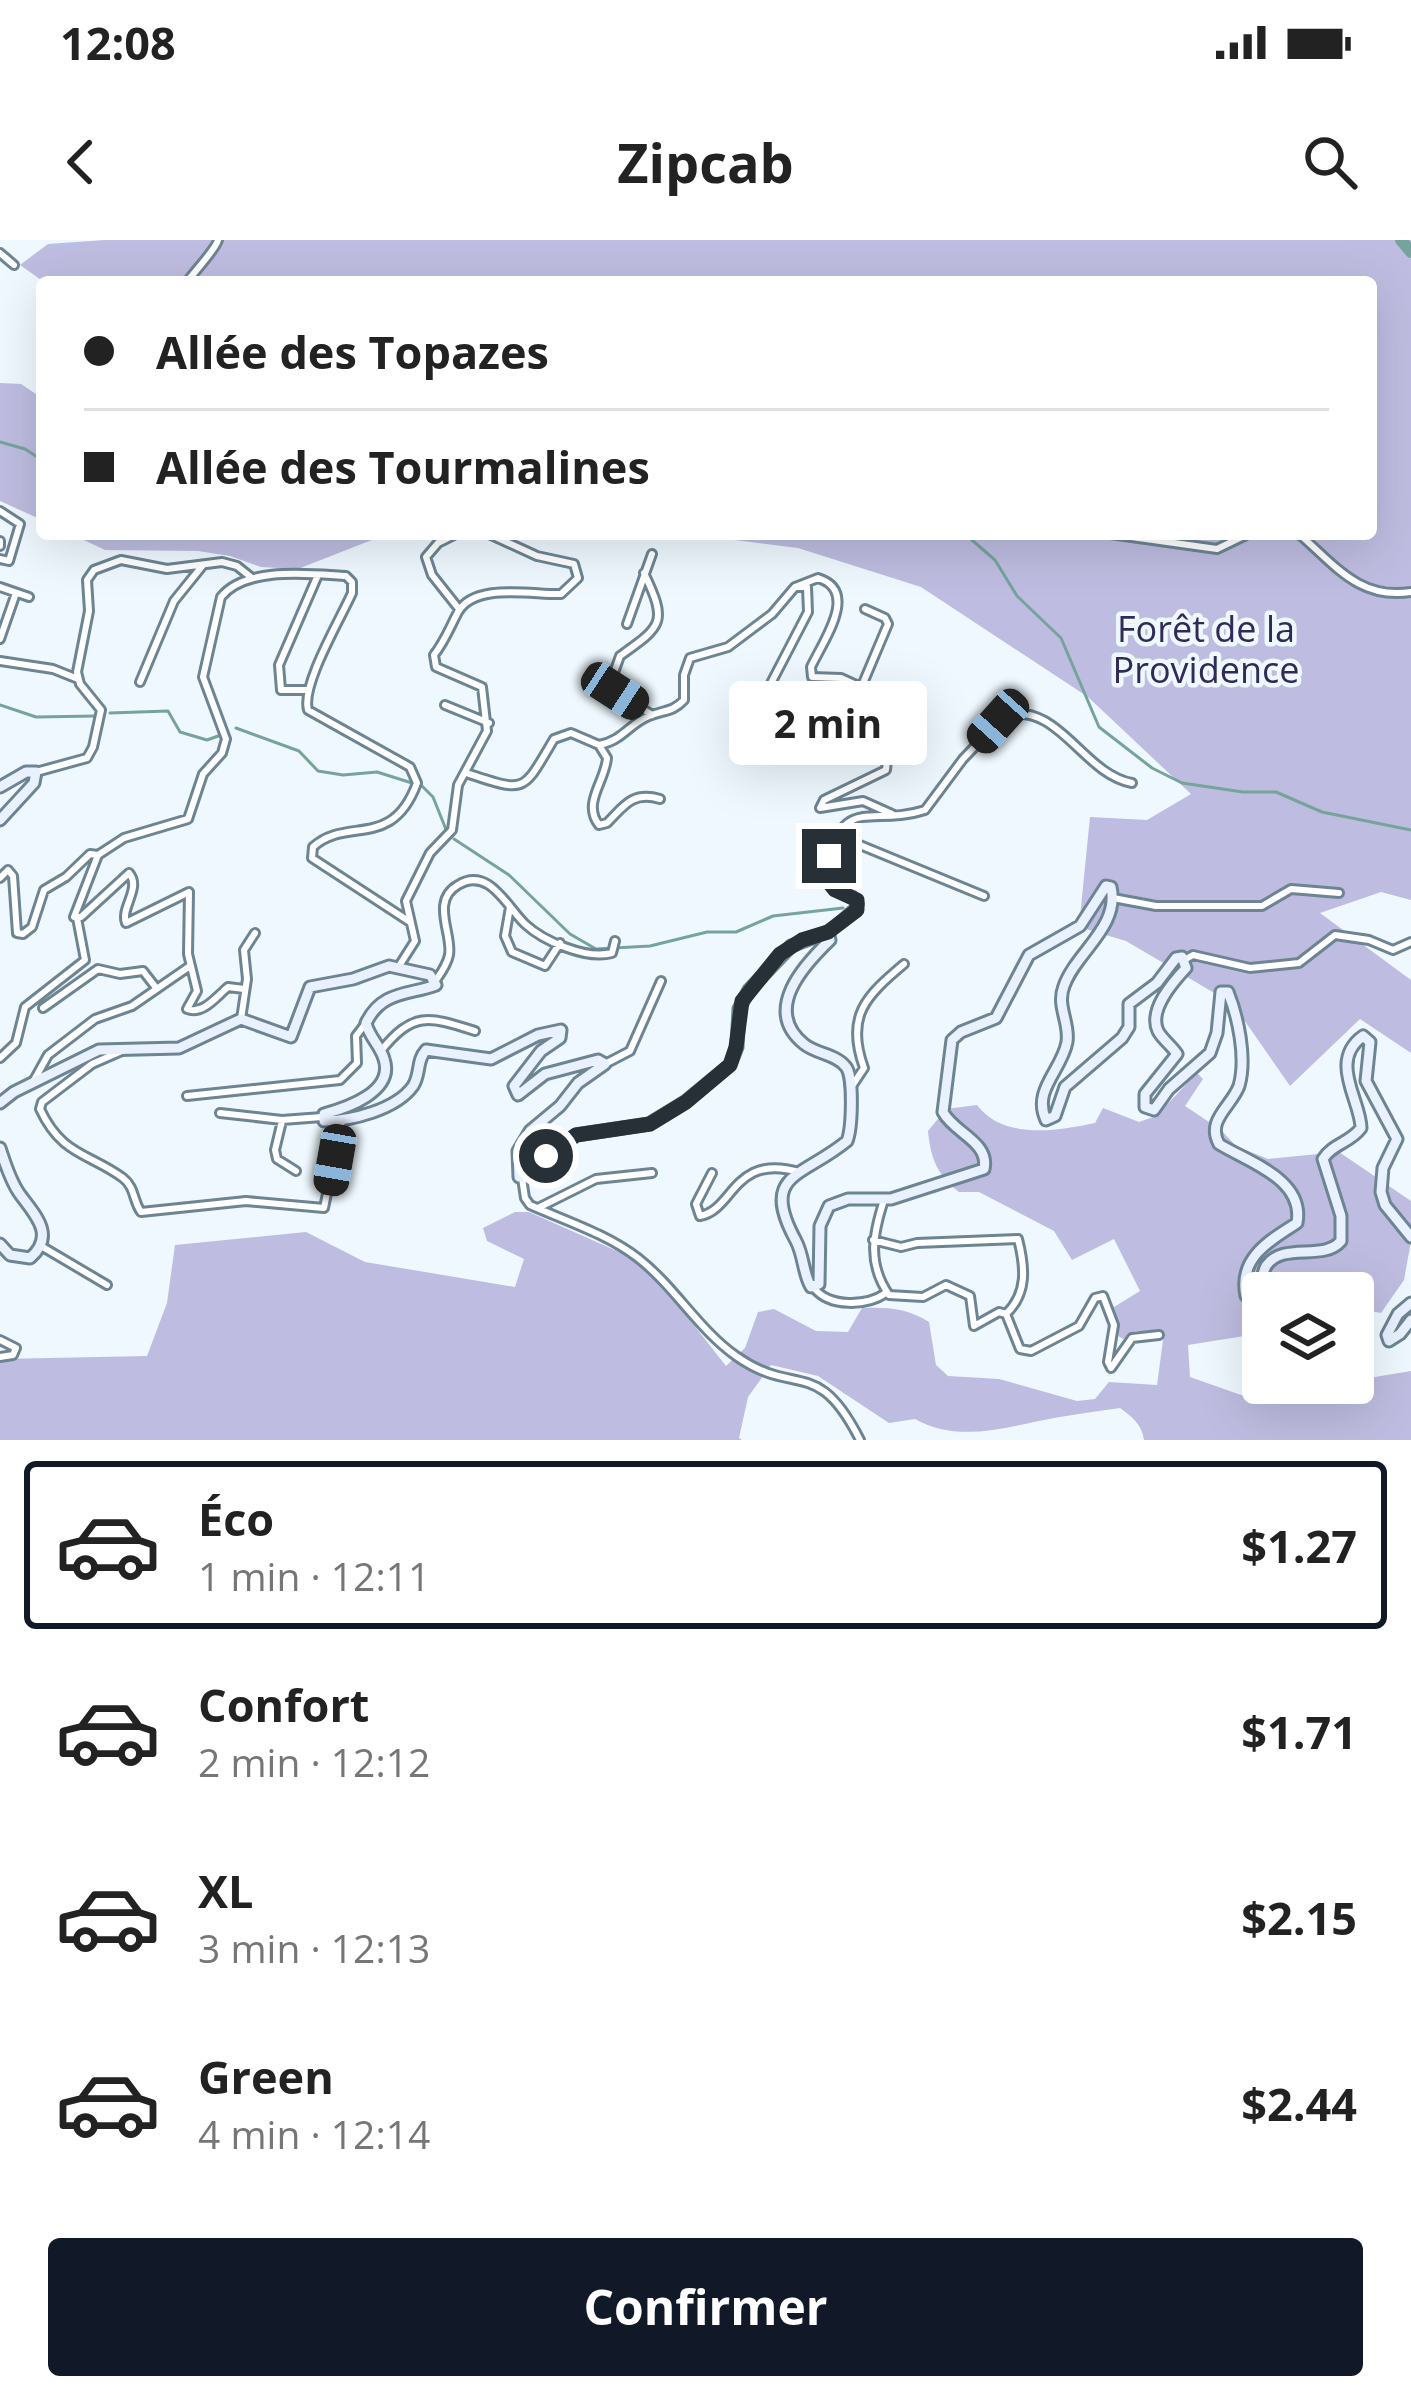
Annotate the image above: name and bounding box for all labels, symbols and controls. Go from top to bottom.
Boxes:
text: 12:08 [60,12,176,73]
text: Zipcab [617,125,794,199]
icon: back [48,129,114,195]
icon: search [1297,129,1363,195]
text: Allée des Topazes [156,321,549,382]
text: Allée des Tourmalines [156,436,650,497]
park label: Forêt de la Providence [1113,604,1299,694]
car [575,656,655,726]
callout: 2 min [730,682,928,766]
car [961,682,1035,760]
text: 2 min [774,696,882,749]
route end [802,829,856,883]
car [311,1121,359,1199]
route start [519,1129,573,1183]
map controls [1242,1272,1374,1404]
button: layers [1242,1272,1374,1404]
text: Éco [198,1488,274,1549]
icon: car [54,1491,162,1599]
text: $1.27 [1241,1515,1357,1576]
text: 1 min · 12:11 [198,1549,430,1602]
text: Confort [198,1674,369,1735]
icon: car [54,1677,162,1785]
text: $1.71 [1241,1701,1357,1762]
text: 2 min · 12:12 [198,1735,430,1788]
text: XL [198,1860,253,1921]
icon: car [54,1863,162,1971]
text: $2.15 [1241,1887,1357,1948]
text: 3 min · 12:13 [198,1921,430,1974]
text: Green [198,2046,334,2107]
icon: car [54,2049,162,2157]
text: $2.44 [1241,2073,1357,2134]
text: 4 min · 12:14 [198,2107,430,2160]
button: Confirmer [48,2238,1363,2376]

